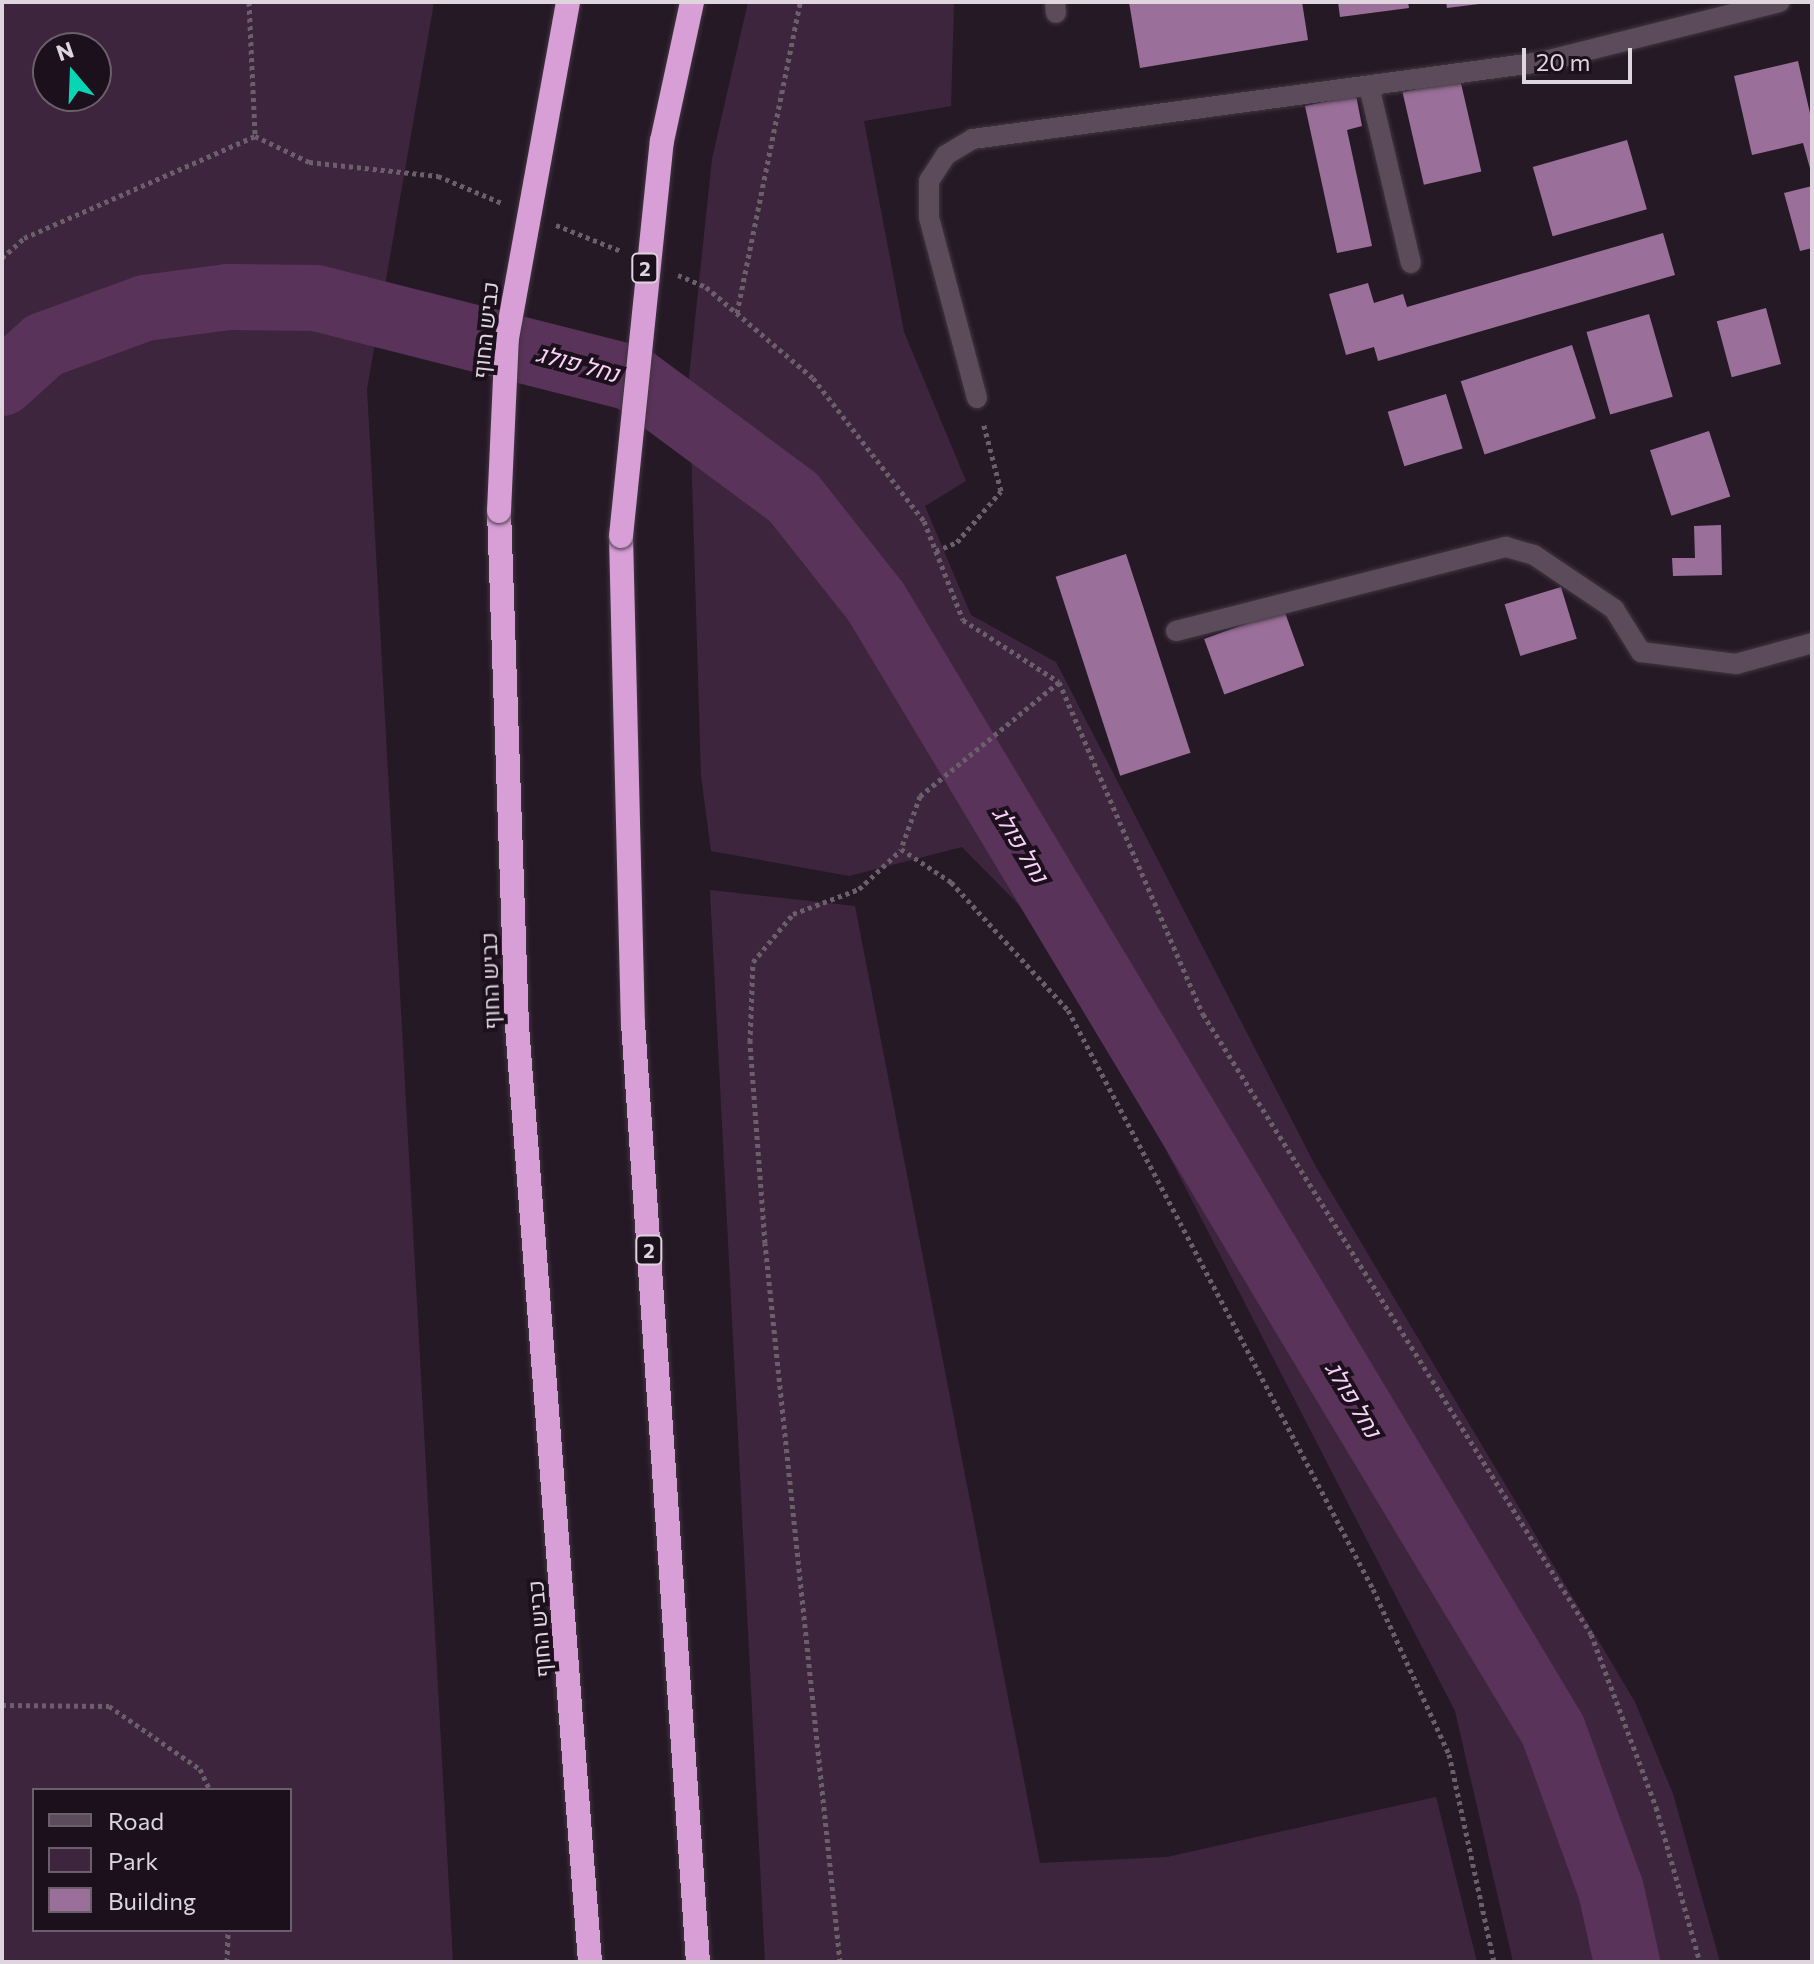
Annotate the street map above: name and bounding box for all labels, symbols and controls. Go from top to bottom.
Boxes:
north arrow [32,32,112,112]
scale bar [1526,32,1636,82]
text: N [52,35,77,66]
text: 20 m [1536,47,1590,76]
road number: 2 [631,252,659,284]
street label: כביש החוף [467,280,503,380]
water label: נחל פולג [534,338,622,388]
water label: נחל פולג [987,801,1055,887]
street label: כביש החוף [475,932,505,1030]
road number: 2 [635,1234,663,1266]
water label: נחל פולג [1320,1356,1388,1442]
street label: כביש החוף [522,1579,556,1679]
legend [32,1788,292,1932]
text: Road [108,1806,164,1835]
text: Park [108,1846,158,1875]
text: Building [108,1886,196,1915]

